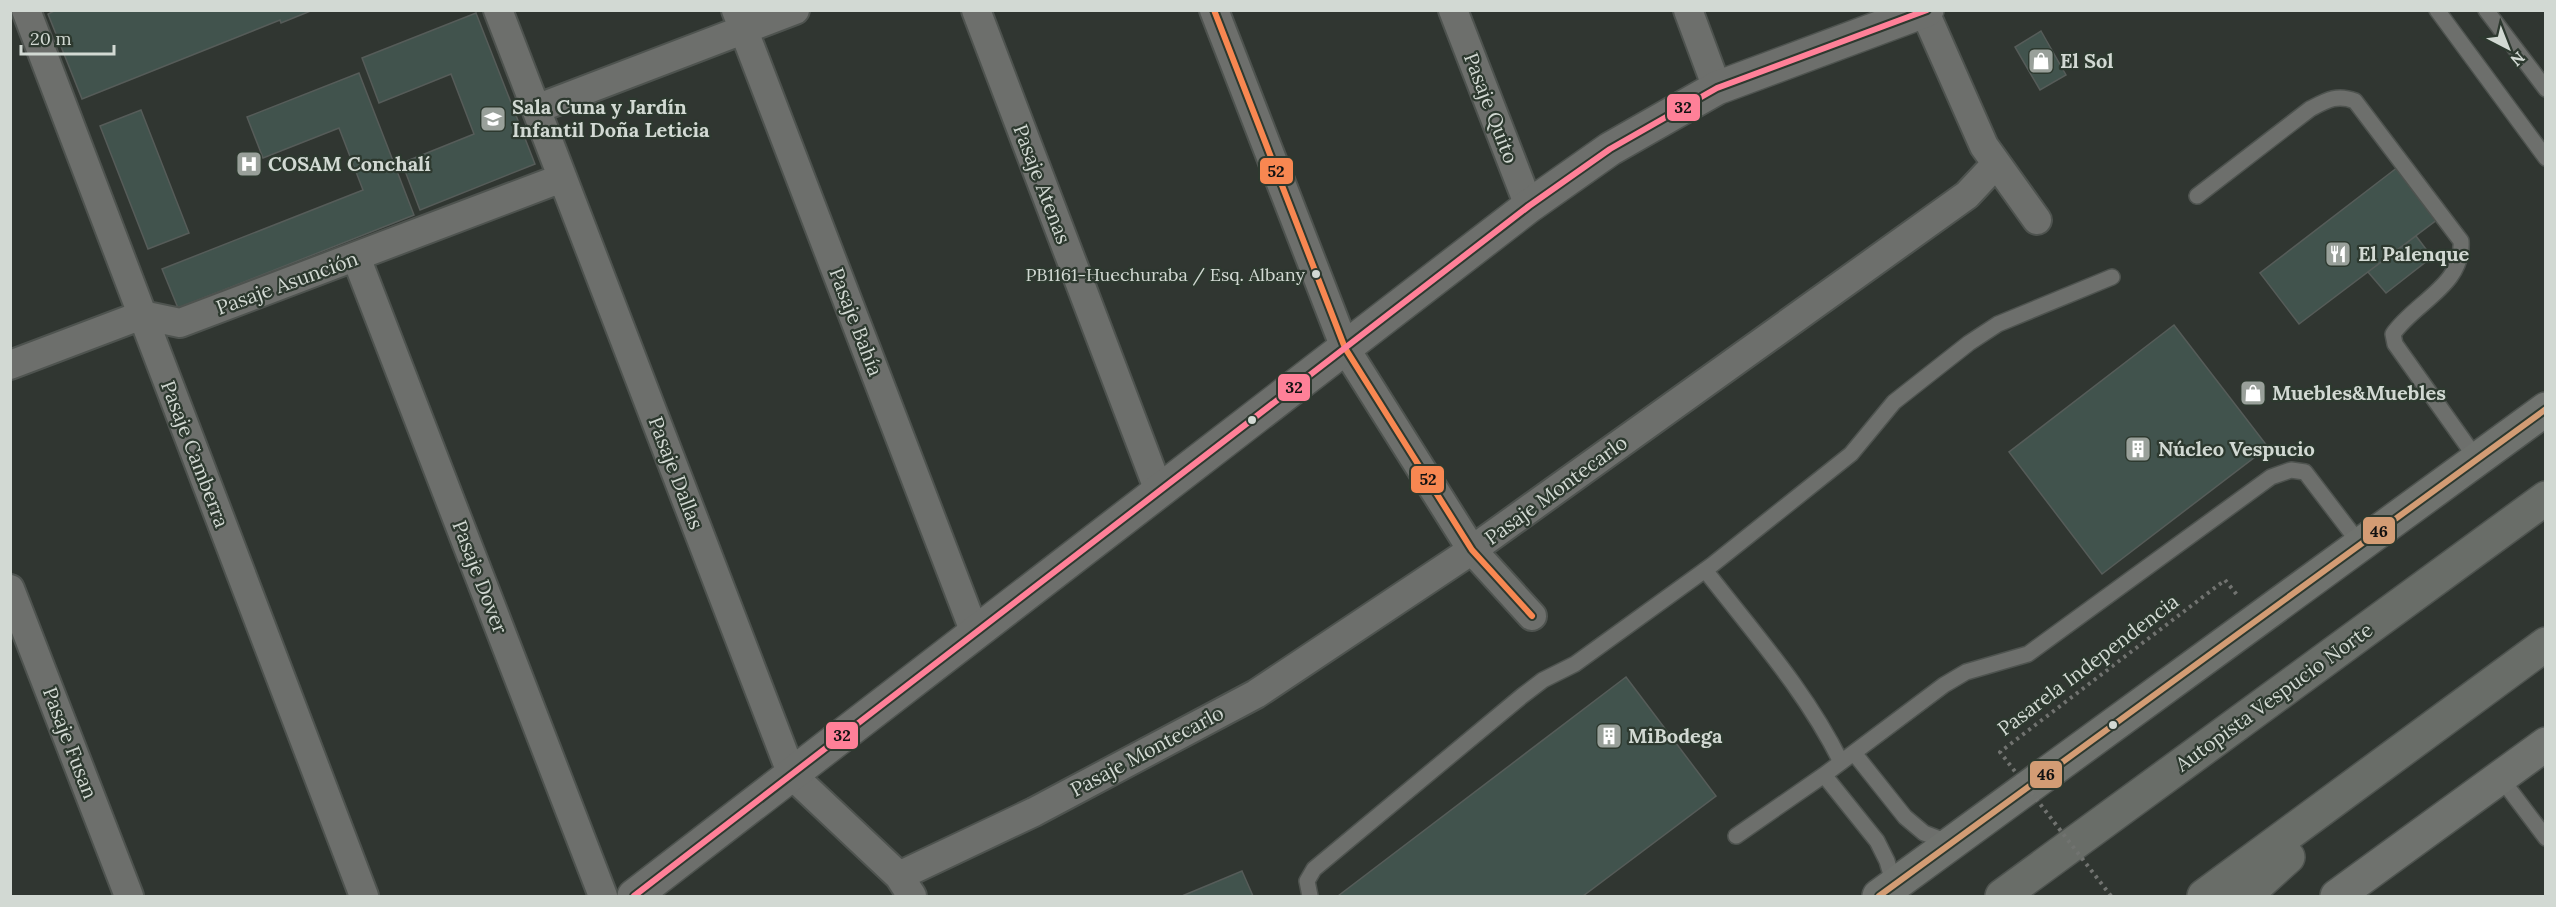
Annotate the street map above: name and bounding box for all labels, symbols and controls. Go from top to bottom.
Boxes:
scale bar [21,18,114,56]
north arrow [2478,18,2538,78]
text: 20 m [30,27,72,50]
shop icon: El Sol [2026,46,2056,76]
place label: El Sol [2060,48,2113,73]
text: N [2507,48,2529,71]
street label: Pasaje Quito [1459,49,1524,167]
line badge: 32 [1666,93,1701,122]
place label: Sala Cuna y Jardín Infantil Doña Leticia [512,94,710,142]
text: 32 [1674,97,1692,117]
school or university icon: Sala Cuna y Jardín Infantil Doña Leticia [478,104,508,134]
street label: Pasaje Atenas [1008,121,1077,247]
hospital icon: COSAM Conchalí [234,149,264,179]
place label: COSAM Conchalí [268,151,431,176]
line badge: 52 [1259,157,1294,185]
text: 52 [1267,161,1285,181]
restaurant icon: El Palenque [2323,239,2353,269]
place label: El Palenque [2358,241,2470,266]
street label: Pasaje Asunción [212,245,361,320]
place label: PB1161-Huechuraba / Esq. Albany [1026,263,1305,286]
street label: Pasaje Bahía [824,264,889,379]
marker: PB1161-Huechuraba / Esq. Albany [1310,268,1322,280]
line badge: 32 [1277,373,1311,402]
street label: Pasaje Camberra [156,377,235,531]
text: 32 [1285,377,1303,397]
shop icon: Muebles&Muebles [2238,378,2268,408]
place label: Muebles&Muebles [2272,380,2446,405]
street label: Pasaje Dallas [644,413,709,533]
unlabelled marker [1246,414,1258,426]
street label: Pasaje Montecarlo [1480,429,1632,550]
building icon: Núcleo Vespucio [2123,434,2153,464]
place label: Núcleo Vespucio [2158,436,2315,461]
line badge: 52 [1410,465,1445,494]
text: 52 [1419,469,1437,489]
line badge: 46 [2362,516,2396,545]
street label: Pasaje Dover [447,517,514,637]
text: 46 [2370,521,2388,541]
street label: Pasarela Independencia [1992,588,2183,741]
street label: Autopista Vespucio Norte [2169,617,2377,777]
street label: Pasaje Fusan [38,683,103,802]
street label: Pasaje Montecarlo [1066,700,1228,802]
unlabelled marker [2107,719,2119,731]
line badge: 32 [825,721,859,750]
building icon: MiBodega [1594,721,1624,751]
place label: MiBodega [1628,723,1723,748]
text: 32 [833,725,851,745]
line badge: 46 [2029,760,2063,789]
text: 46 [2037,764,2055,784]

